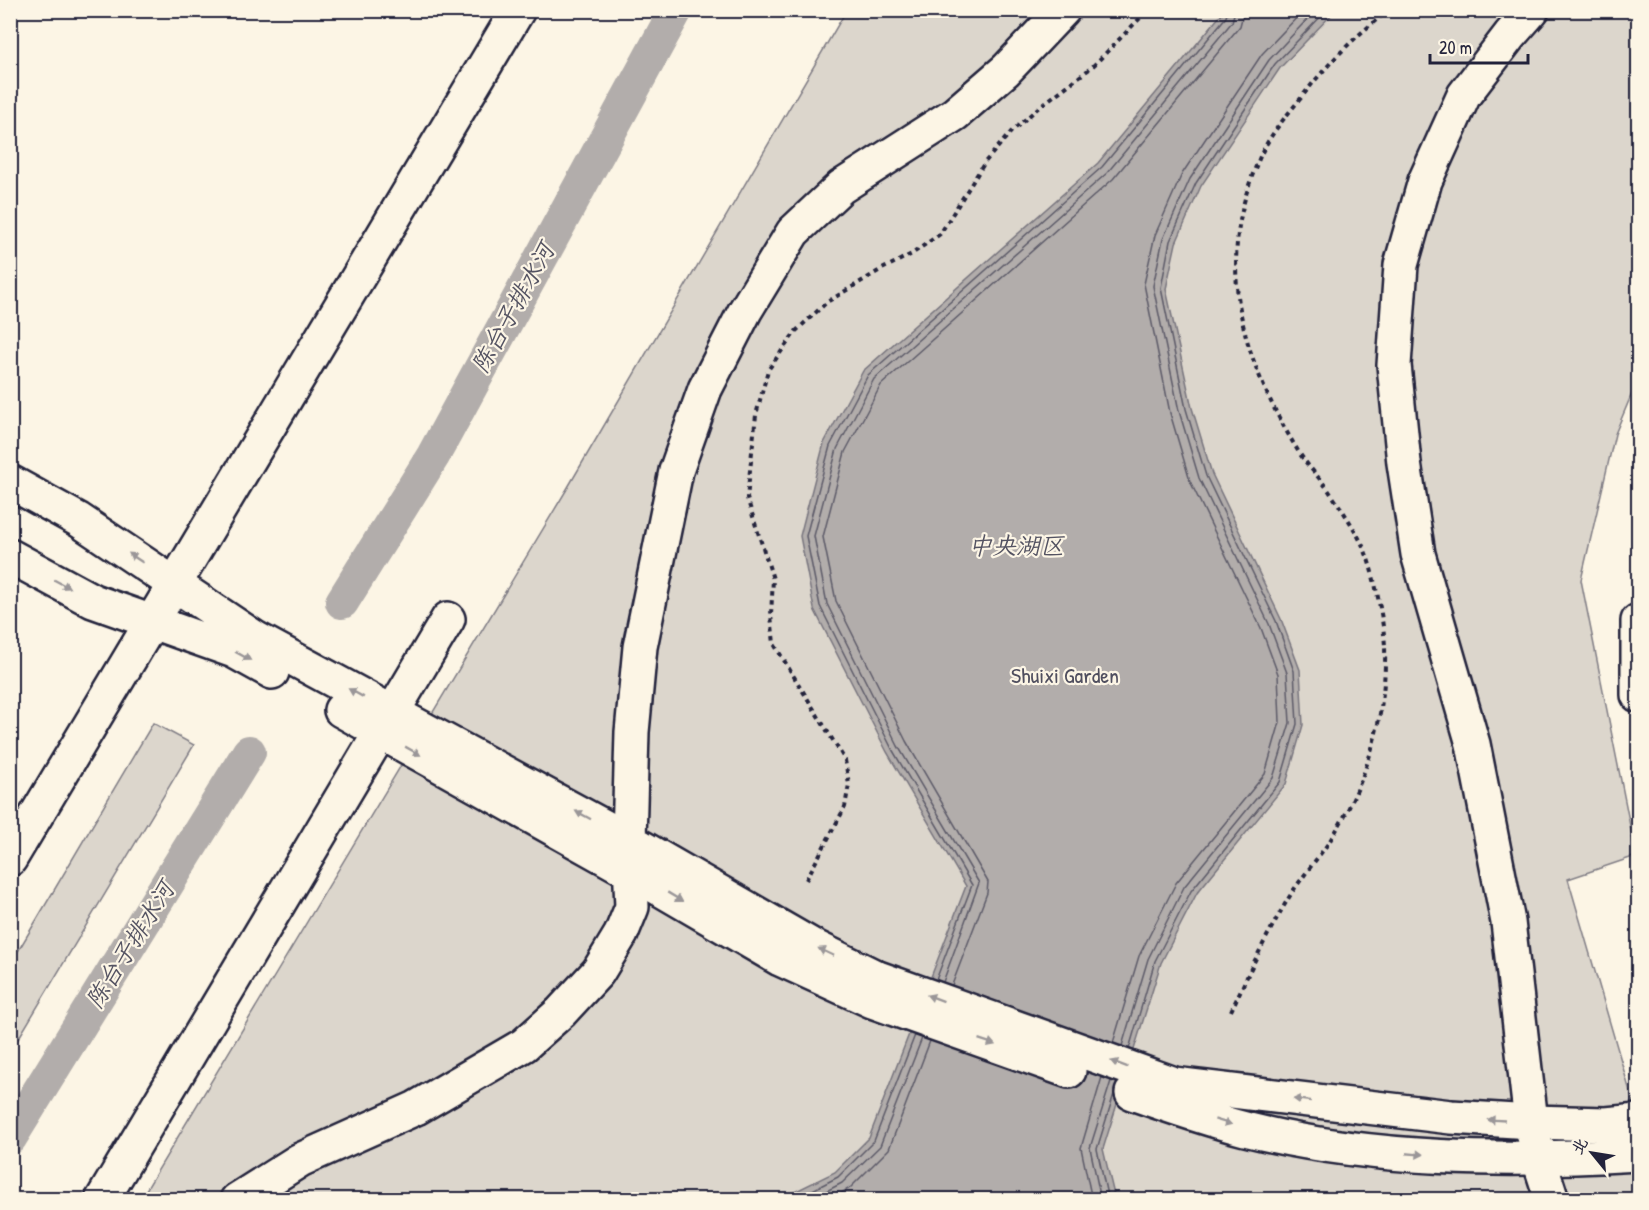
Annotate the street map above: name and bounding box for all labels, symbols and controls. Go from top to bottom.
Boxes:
scale bar [1430,27,1528,65]
text: 20 m [1439,35,1472,60]
water label: 陈台子排水河 [463,233,563,378]
water label: 中央湖区 [968,529,1066,561]
one-way arrow [128,553,144,564]
one-way arrow [54,579,71,589]
one-way arrow [235,650,251,661]
park label: Shuixi Garden [1011,660,1119,690]
one-way arrow [347,688,364,698]
one-way arrow [405,745,421,756]
one-way arrow [574,810,591,820]
water label: 陈台子排水河 [77,872,183,1014]
one-way arrow [667,892,683,903]
one-way arrow [818,947,835,956]
one-way arrow [926,993,944,1003]
one-way arrow [978,1037,996,1047]
one-way arrow [1110,1059,1128,1069]
one-way arrow [1293,1095,1312,1105]
one-way arrow [1487,1115,1506,1125]
one-way arrow [1214,1118,1232,1127]
north arrow [1562,1123,1622,1183]
text: 北 [1565,1133,1593,1158]
one-way arrow [1406,1149,1425,1159]

